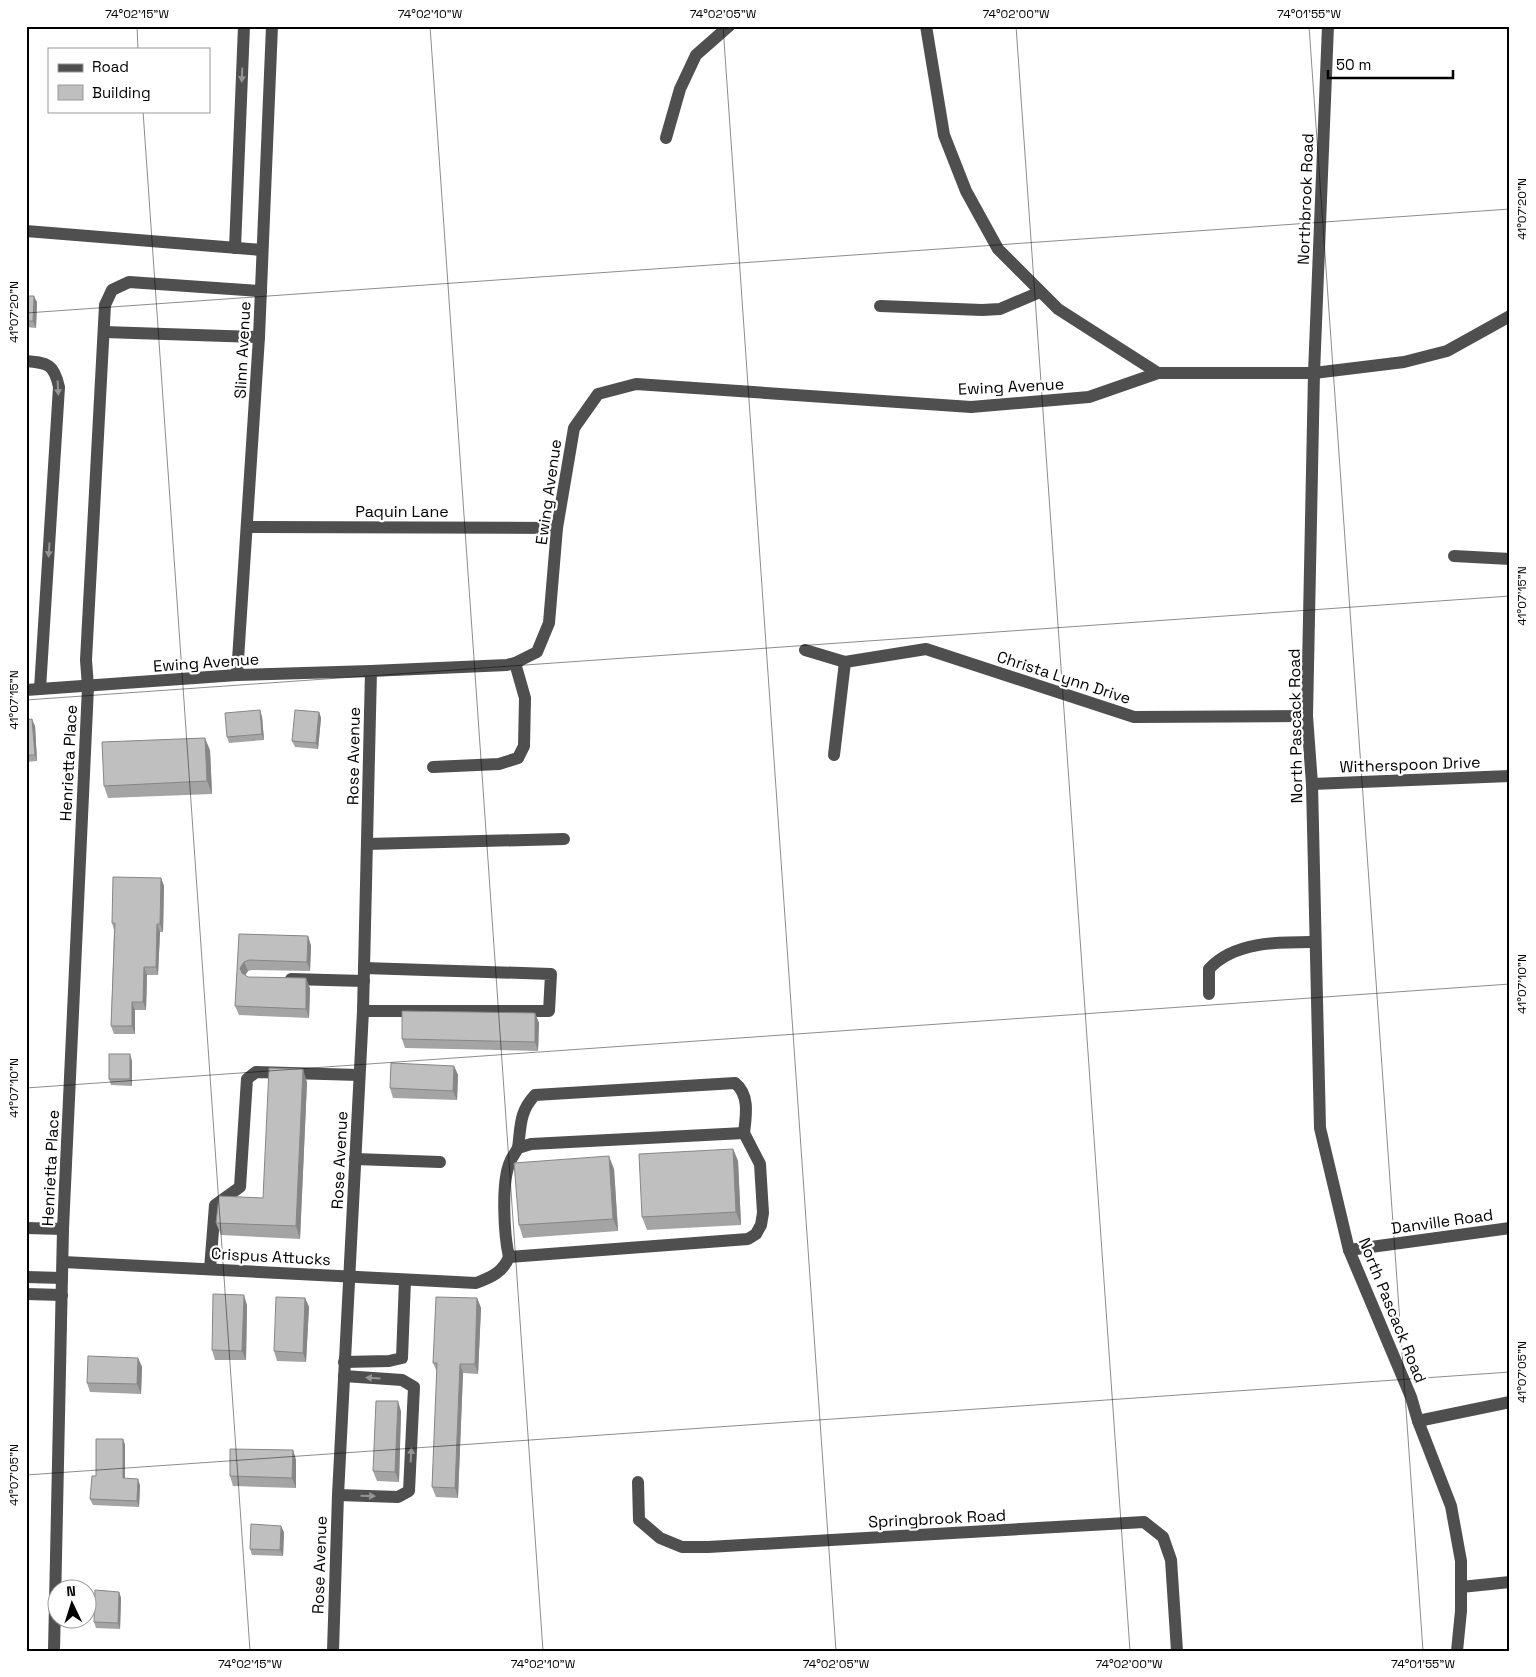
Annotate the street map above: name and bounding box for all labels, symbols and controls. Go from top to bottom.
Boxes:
text: 74°02'15"W [105,6,169,22]
text: 74°02'10"W [398,6,463,22]
text: 74°02'05"W [690,6,757,22]
text: 74°02'00"W [982,6,1050,22]
text: 74°01'55"W [1277,6,1341,22]
legend [48,48,210,112]
scale bar [1328,48,1454,80]
text: 50 m [1336,55,1371,74]
text: Road [92,57,129,76]
one-way arrow [237,67,245,83]
text: Building [92,83,151,102]
street label: Northbrook Road [1293,133,1318,265]
text: 41°07'20"N [1514,178,1530,240]
text: 41°07'20"N [6,281,22,343]
street label: Slinn Avenue [229,301,256,399]
street label: Ewing Avenue [957,373,1065,400]
one-way arrow [54,380,62,396]
street label: Ewing Avenue [531,438,566,546]
street label: Paquin Lane [355,501,449,522]
one-way arrow [44,542,52,558]
text: 41°07'15"N [1514,566,1530,626]
street label: Christa Lynn Drive [994,646,1133,709]
street label: Ewing Avenue [152,648,260,677]
street label: North Pascack Road [1284,648,1307,804]
text: 41°07'15"N [6,670,22,730]
street label: Henrietta Place [55,704,82,822]
street label: Rose Avenue [342,707,365,805]
street label: Witherspoon Drive [1339,752,1481,777]
text: 41°07'10"N [1514,954,1530,1014]
text: 41°07'10"N [6,1058,22,1118]
street label: Henrietta Place [37,1109,64,1227]
street label: Rose Avenue [326,1110,353,1210]
street label: Danville Road [1390,1204,1494,1239]
street label: North Pascack Road [1354,1234,1431,1386]
street label: Crispus Attucks [211,1243,331,1270]
text: 41°07'05"N [1514,1341,1530,1403]
one-way arrow [365,1374,381,1382]
text: 41°07'05"N [6,1444,22,1506]
one-way arrow [407,1447,415,1463]
one-way arrow [360,1493,376,1501]
street label: Springbrook Road [868,1504,1006,1533]
street label: Rose Avenue [307,1516,332,1615]
north arrow [48,1580,98,1630]
text: N [66,1582,76,1600]
text: 74°02'15"W [218,1656,282,1672]
text: 74°02'10"W [511,1656,576,1672]
text: 74°02'05"W [803,1656,870,1672]
text: 74°02'00"W [1095,1656,1163,1672]
text: 74°01'55"W [1391,1656,1455,1672]

